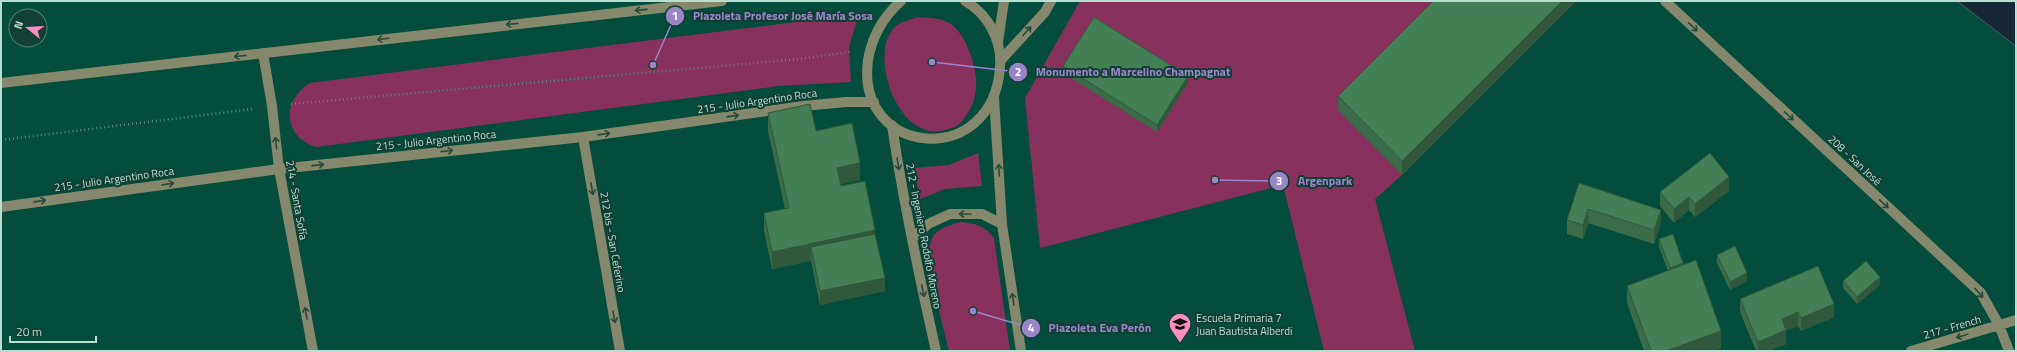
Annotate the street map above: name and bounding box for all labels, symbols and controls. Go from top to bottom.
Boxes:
callout: Plazoleta Profesor José María Sosa [665,4,881,28]
one-way arrow [635,6,648,14]
text: 1 [672,6,678,25]
text: Plazoleta Profesor José María Sosa [693,6,873,25]
north arrow [8,8,48,48]
text: N [10,19,27,31]
one-way arrow [506,20,519,28]
one-way arrow [1688,23,1698,32]
one-way arrow [1022,27,1031,37]
one-way arrow [377,35,390,43]
one-way arrow [234,52,247,60]
callout: Monumento a Marcelino Champagnat [1008,60,1239,84]
text: 2 [1015,62,1021,81]
text: Monumento a Marcelino Champagnat [1036,62,1231,81]
street label: 215 - Julio Argentino Roca [696,85,818,117]
one-way arrow [1784,111,1794,120]
one-way arrow [726,112,739,120]
street label: 215 - Julio Argentino Roca [375,126,497,154]
one-way arrow [597,130,610,138]
street label: 208 - San José [1825,131,1885,189]
one-way arrow [272,137,280,150]
one-way arrow [440,147,453,155]
one-way arrow [894,157,902,170]
street label: 214 - Santa Sofía [282,159,312,242]
one-way arrow [311,161,324,168]
street label: 212 - Ingeniero Rodolfo Moreno [902,162,946,310]
street label: 215 - Julio Argentino Roca [53,163,175,195]
one-way arrow [995,164,1002,177]
callout: Argenpark [1269,169,1360,193]
text: 3 [1276,171,1282,190]
text: Argenpark [1298,171,1353,190]
one-way arrow [162,180,175,188]
one-way arrow [588,182,596,195]
street label: 212 bis - San Ceferino [596,190,630,294]
one-way arrow [33,197,46,205]
one-way arrow [1879,199,1889,208]
one-way arrow [959,210,972,218]
one-way arrow [919,284,927,297]
one-way arrow [1975,287,1984,298]
one-way arrow [1009,293,1017,306]
one-way arrow [301,307,309,320]
one-way arrow [610,310,618,323]
place label: Escuela Primaria 7 Juan Bautista Alberdi [1196,310,1293,339]
school or university icon: Escuela Primaria 7 Juan Bautista Alberdi [1167,311,1193,344]
street label: 217 - French [1921,311,1983,343]
callout: Plazoleta Eva Perón [1021,316,1160,340]
scale bar [10,318,96,344]
text: 4 [1028,318,1035,337]
text: Plazoleta Eva Perón [1049,318,1151,337]
text: 20 m [16,322,42,341]
one-way arrow [1956,333,1969,340]

